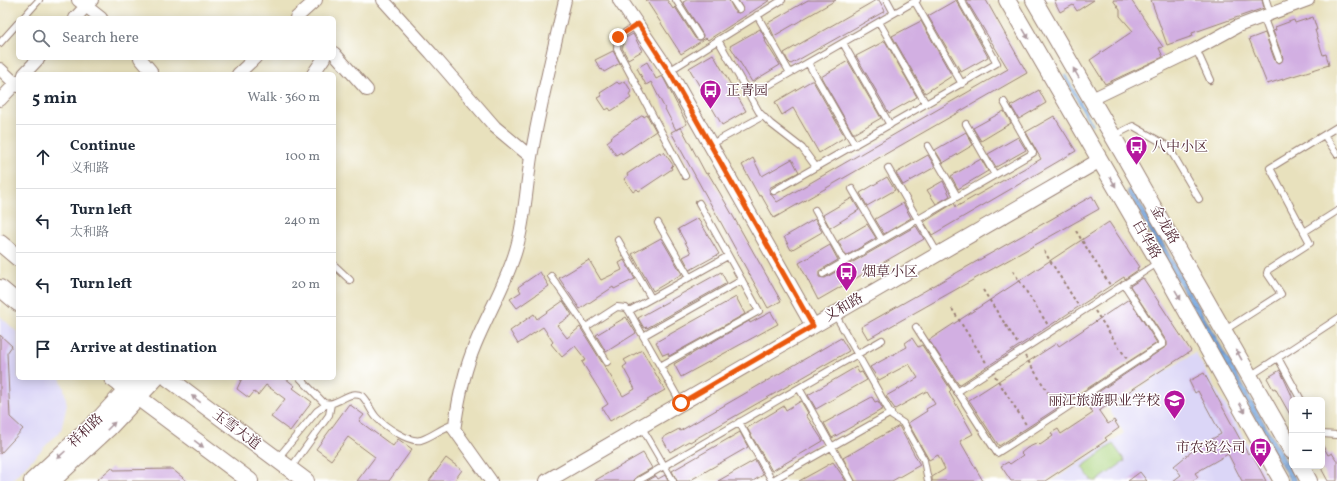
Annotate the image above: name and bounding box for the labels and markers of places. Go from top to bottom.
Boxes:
bus stop icon: 正青园 [697,78,723,111]
place label: 正青园 [726,82,768,101]
bus stop icon: 八中小区 [1124,134,1150,167]
place label: 八中小区 [1152,138,1208,157]
bus stop icon: 烟草小区 [834,259,860,292]
place label: 烟草小区 [862,263,918,282]
school or university icon: 丽江旅游职业学校 [1162,388,1188,421]
place label: 丽江旅游职业学校 [1048,392,1160,411]
bus stop icon: 市农资公司 [1248,435,1274,468]
place label: 市农资公司 [1176,439,1246,458]

